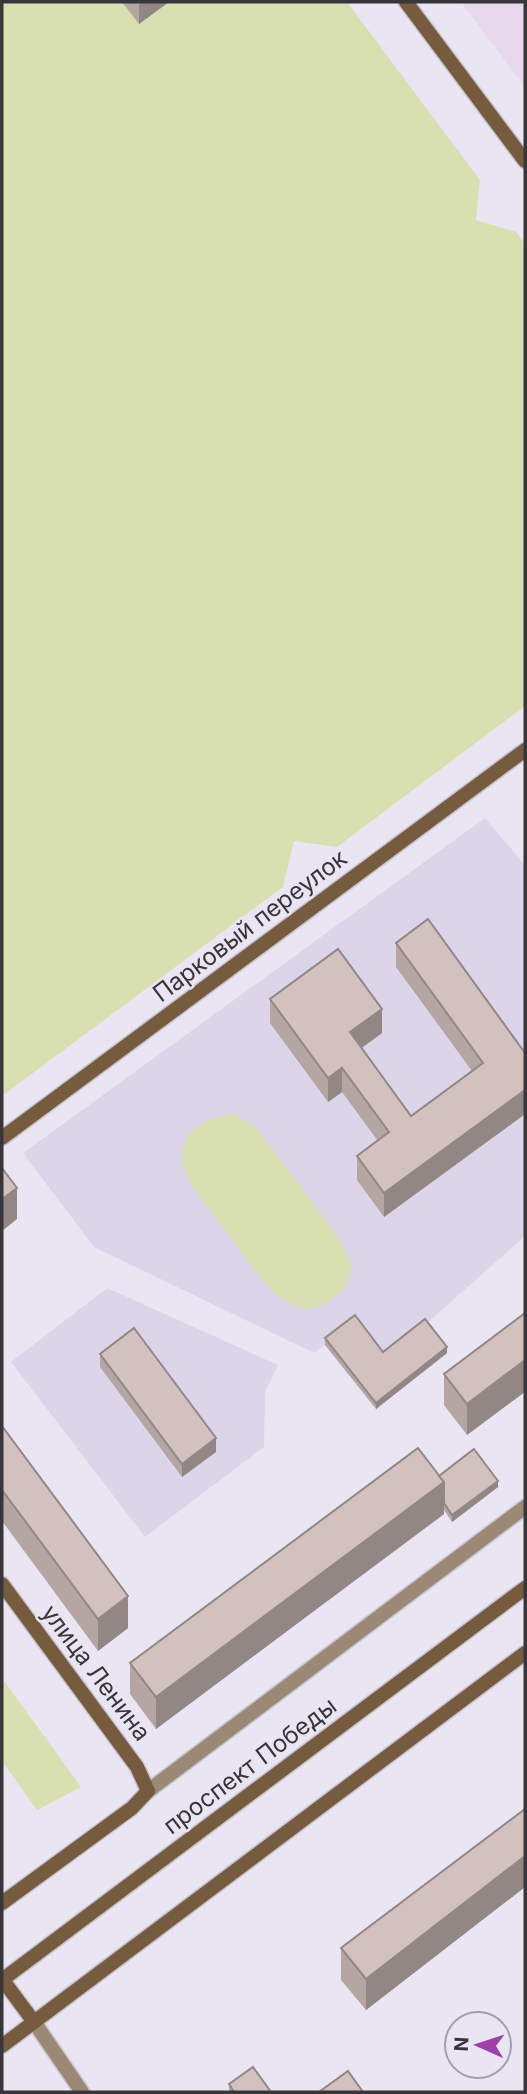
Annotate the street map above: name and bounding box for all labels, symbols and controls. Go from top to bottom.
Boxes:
street label: Парковый переулок [147,843,352,1008]
street label: улица Ленина [36,1599,157,1746]
street label: проспект Победы [157,1691,342,1840]
north arrow [443,2010,513,2080]
text: N [450,2036,473,2052]

